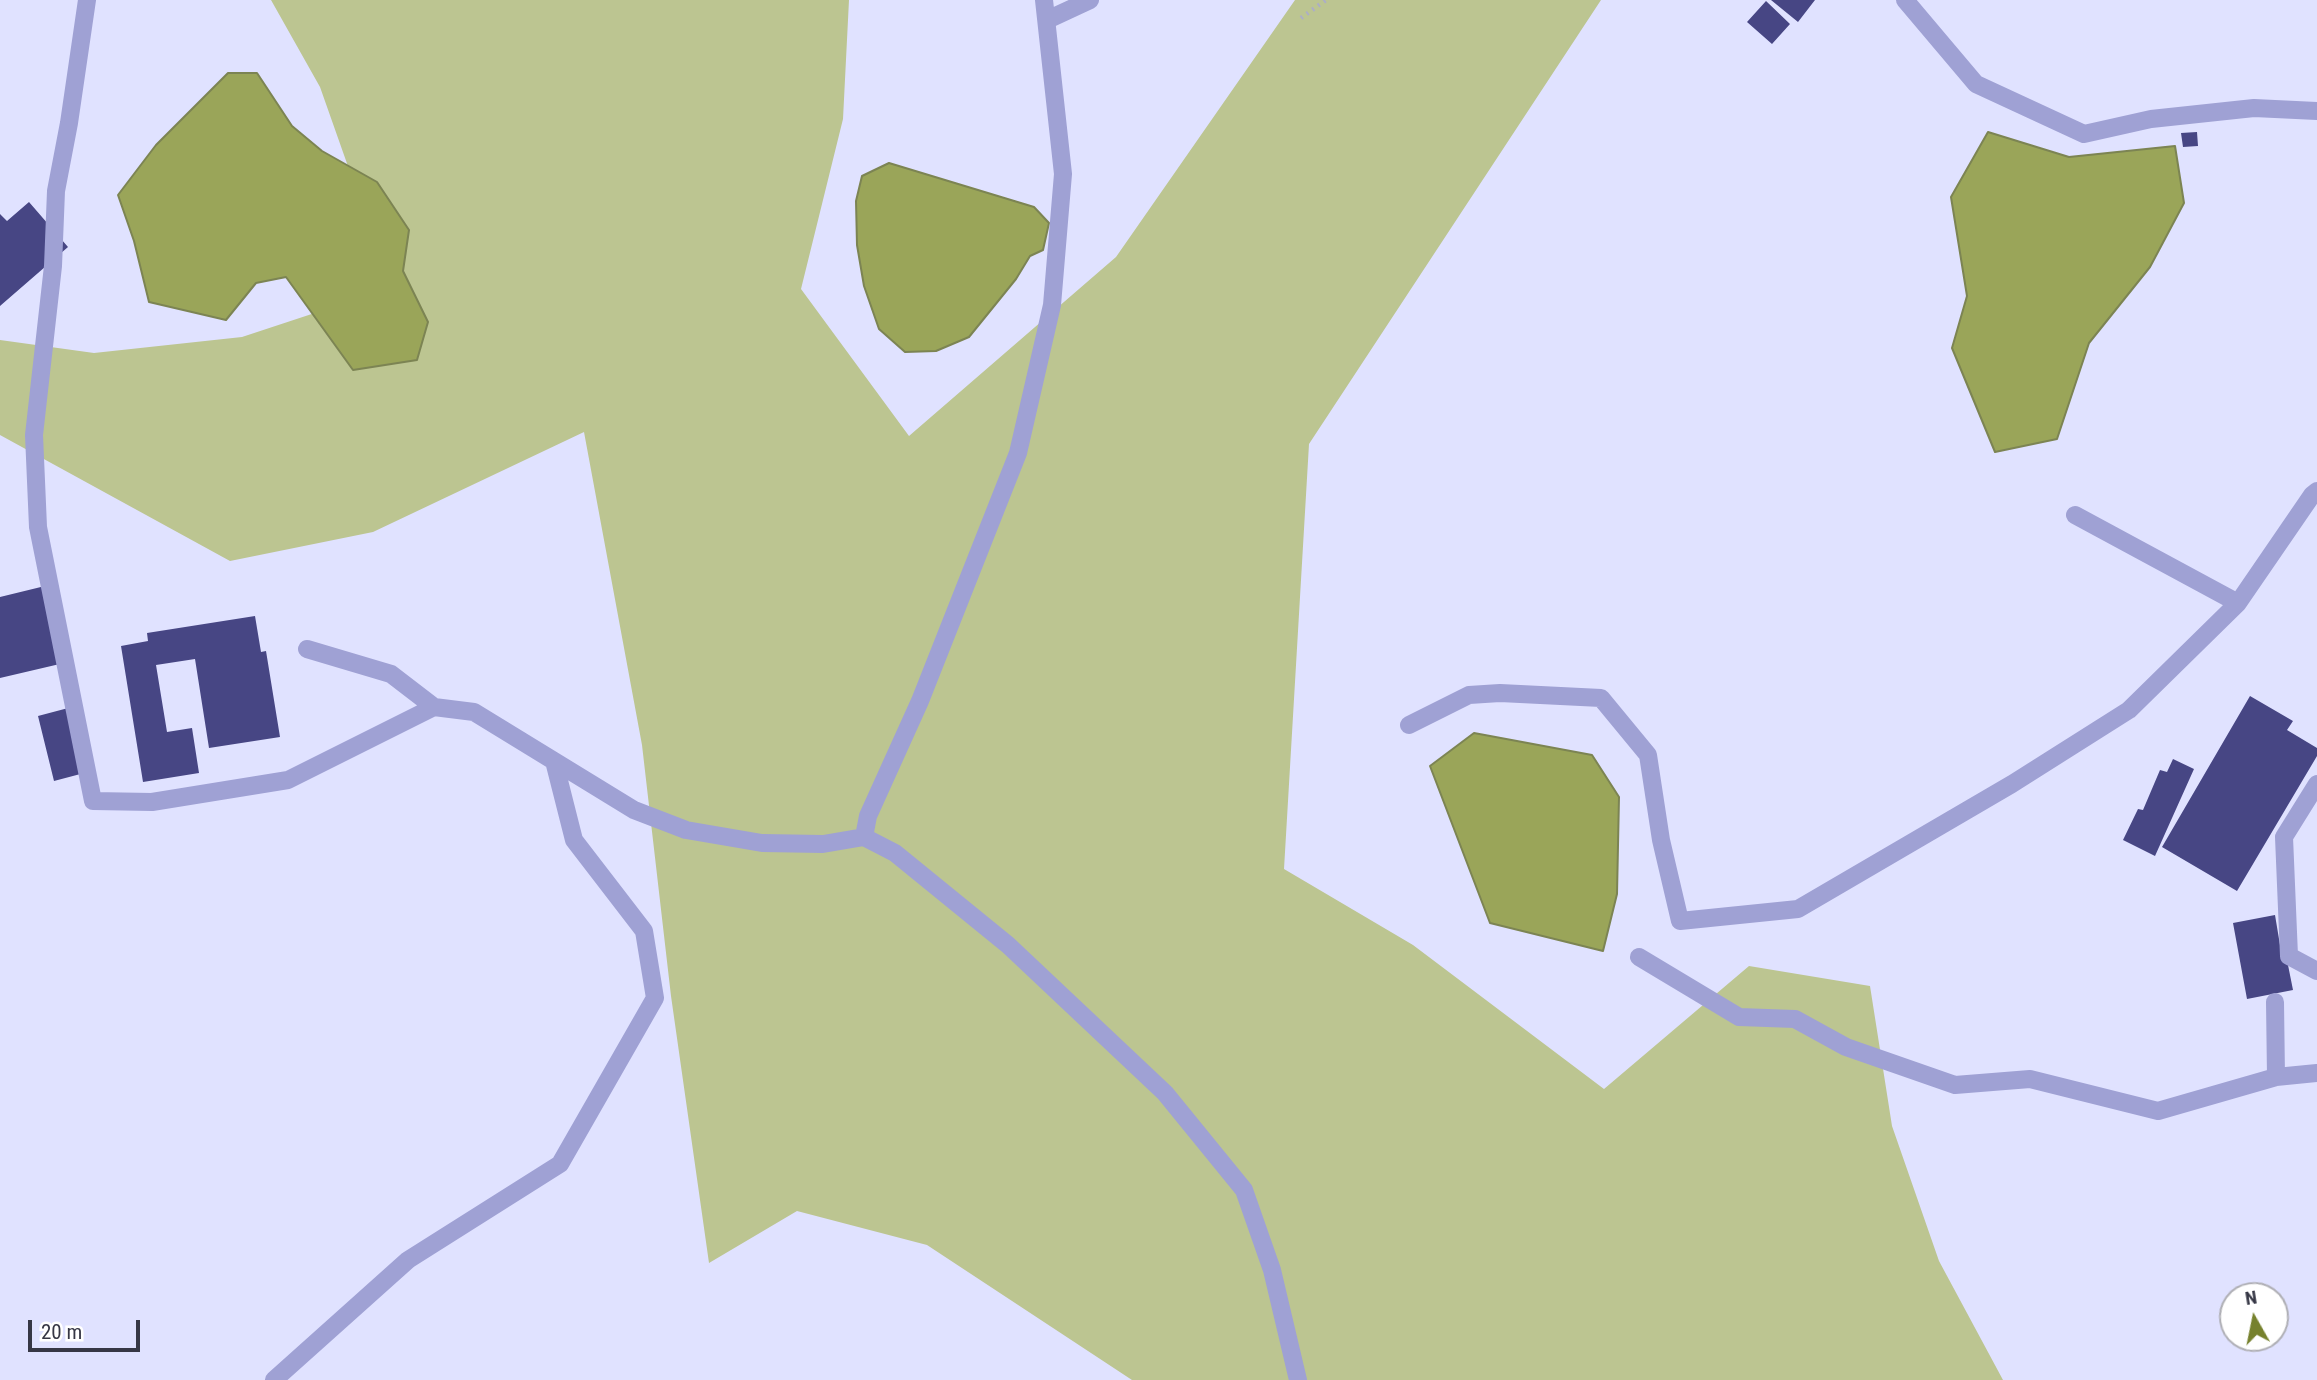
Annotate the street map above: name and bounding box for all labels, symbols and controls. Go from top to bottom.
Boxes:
north arrow [2219,1282,2289,1352]
text: N [2243,1285,2258,1310]
scale bar [32,1306,144,1350]
text: 20 m [41,1320,82,1344]

